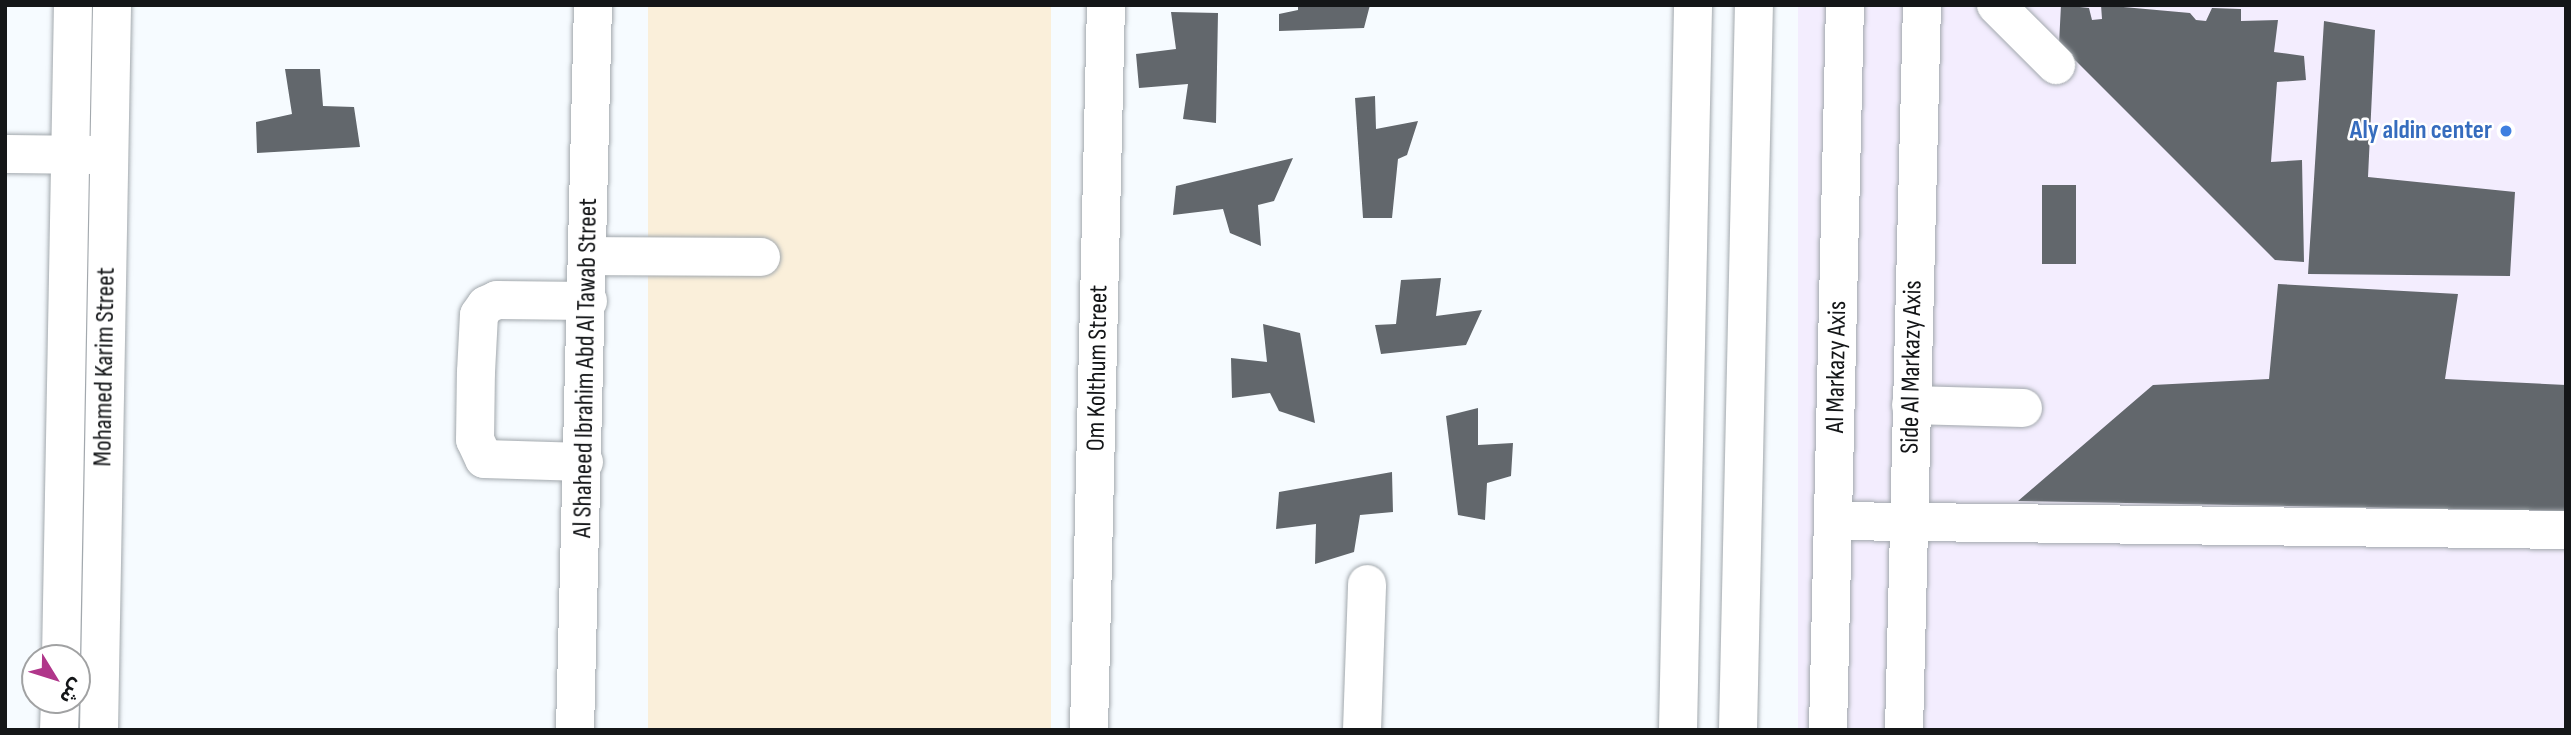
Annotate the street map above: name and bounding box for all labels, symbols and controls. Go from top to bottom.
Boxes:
place label: Aly aldin center [2350,115,2492,147]
marker: Aly aldin center [2498,123,2514,139]
street label: Al Shaheed Ibrahim Abd Al Tawab Street [567,198,605,538]
street label: Mohamed Karim Street [88,267,122,467]
street label: Side Al Markazy Axis [1895,280,1929,454]
street label: Om Kolthum Street [1081,285,1115,451]
street label: Al Markazy Axis [1820,301,1854,433]
north arrow [21,644,91,714]
text: ش [54,674,88,708]

